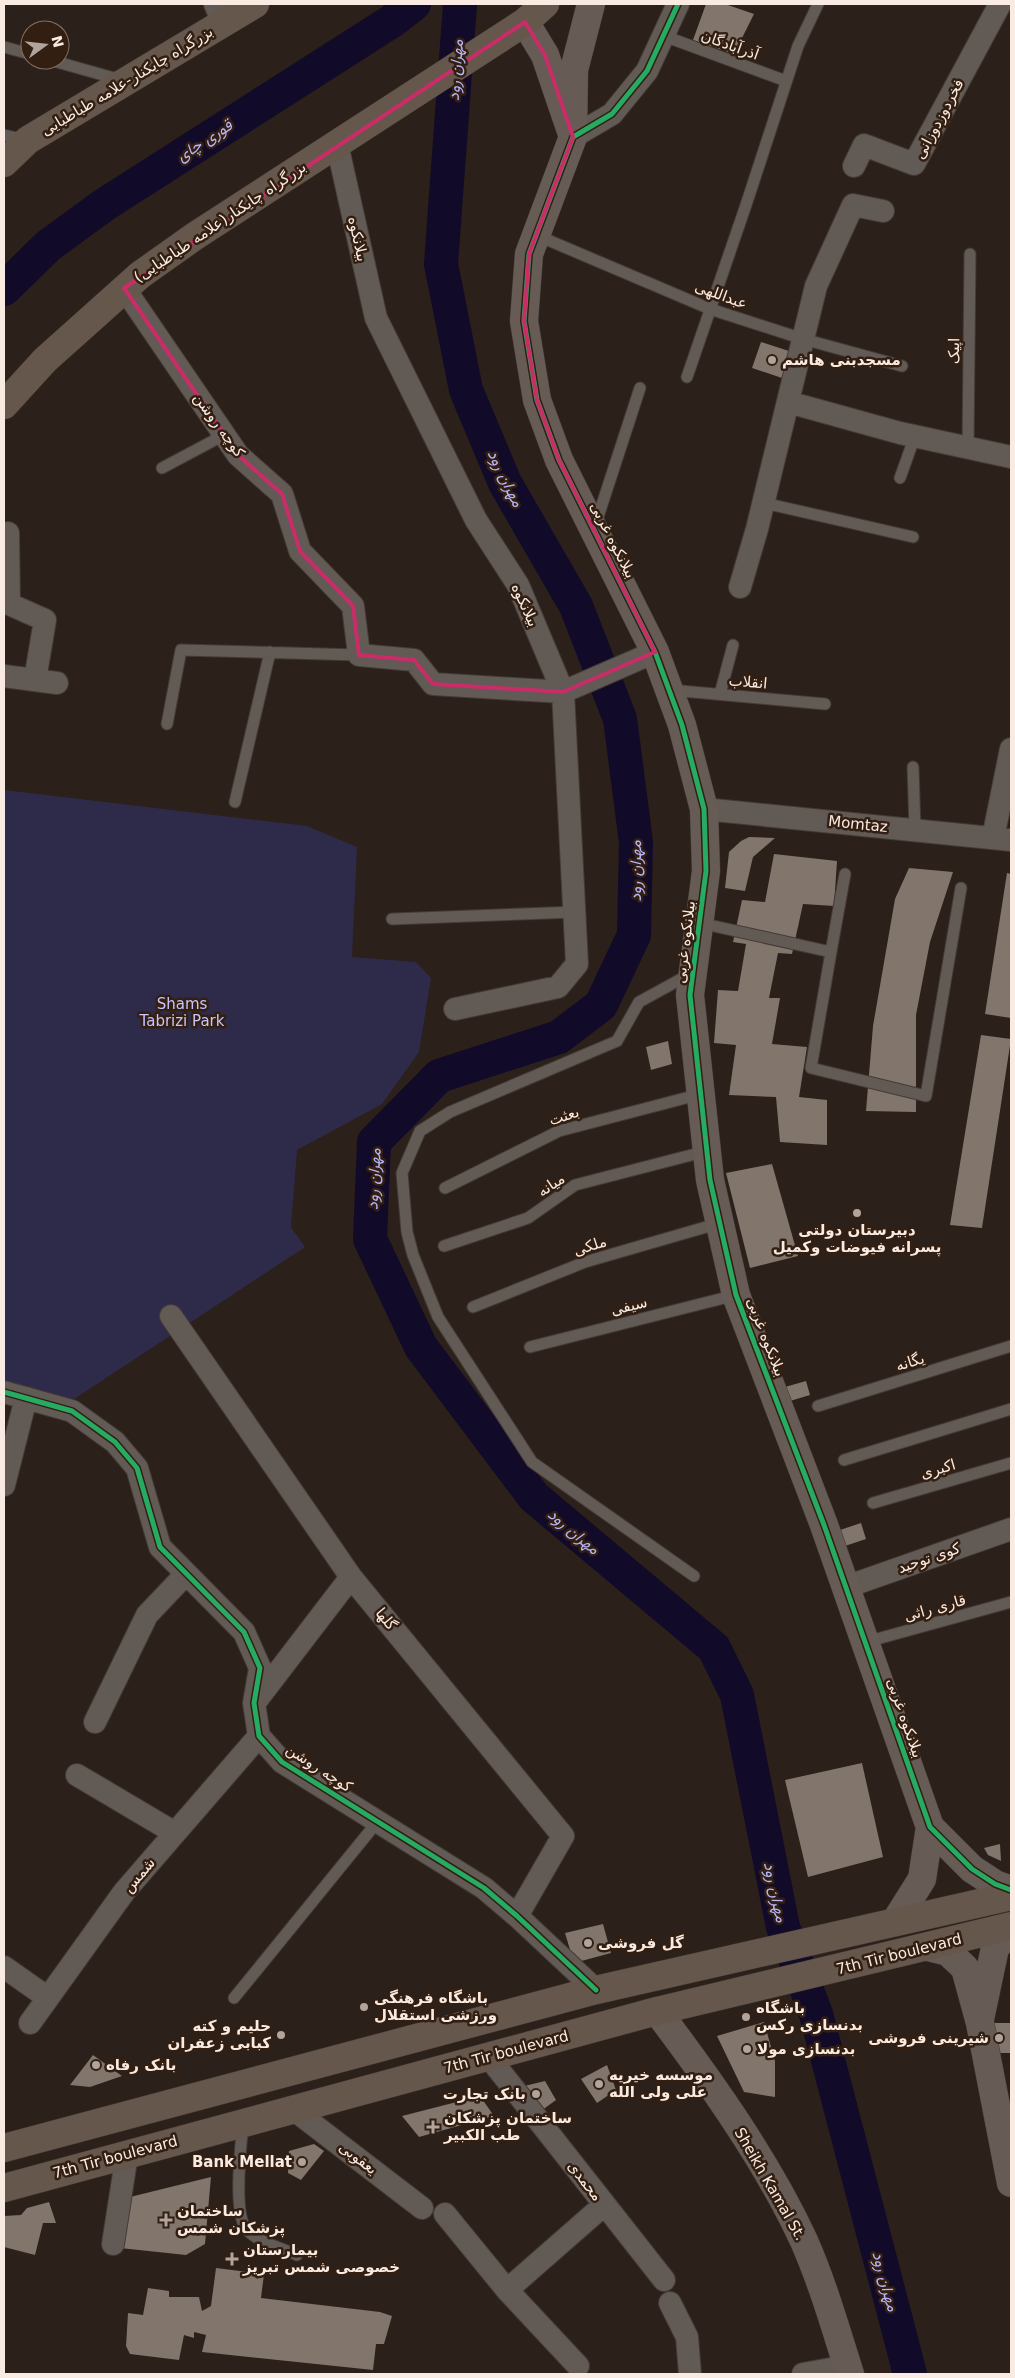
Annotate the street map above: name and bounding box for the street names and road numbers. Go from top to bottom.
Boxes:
street label: بزرگراه چایکنار-علامه طباطبایی [38,22,216,140]
street label: آذرآبادگان [699,26,762,64]
street label: فخردوزدوزانی [910,76,968,162]
street label: بزرگراه چایکنار(علامه طباطبایی) [131,158,309,286]
street label: بیلانکوه [344,215,372,263]
street label: عبداللهی [692,277,750,313]
street label: اپیک [945,338,964,364]
street label: کوچه روشن [190,389,249,462]
street label: بیلانکوه غربی [586,499,640,581]
street label: بیلانکوه [507,580,543,630]
street label: انقلاب [728,671,768,693]
street label: Momtaz [827,812,889,836]
street label: بیلانکوه غربی [671,900,699,984]
street label: بعثت [547,1103,581,1129]
street label: میانه [534,1169,568,1201]
street label: ملکی [571,1232,609,1260]
street label: سیفی [609,1293,649,1319]
street label: بیلانکوه غربی [743,1295,789,1379]
street label: یگانه [893,1349,927,1375]
street label: اکبری [918,1455,958,1483]
street label: کوی توحید [895,1539,963,1577]
street label: قاری راثی [902,1591,968,1625]
street label: گلها [372,1604,401,1634]
street label: بیلانکوه غربی [883,1676,927,1760]
street label: کوچه روشن [282,1740,356,1797]
street label: شمس [119,1854,159,1896]
street label: 7th Tir boulevard [834,1930,964,1978]
street label: 7th Tir boulevard [442,2027,570,2077]
street label: Sheikh Kamal St. [730,2124,810,2244]
street label: 7th Tir boulevard [51,2132,179,2182]
street label: یعقوبی [335,2138,381,2178]
street label: محمدی [564,2157,606,2205]

